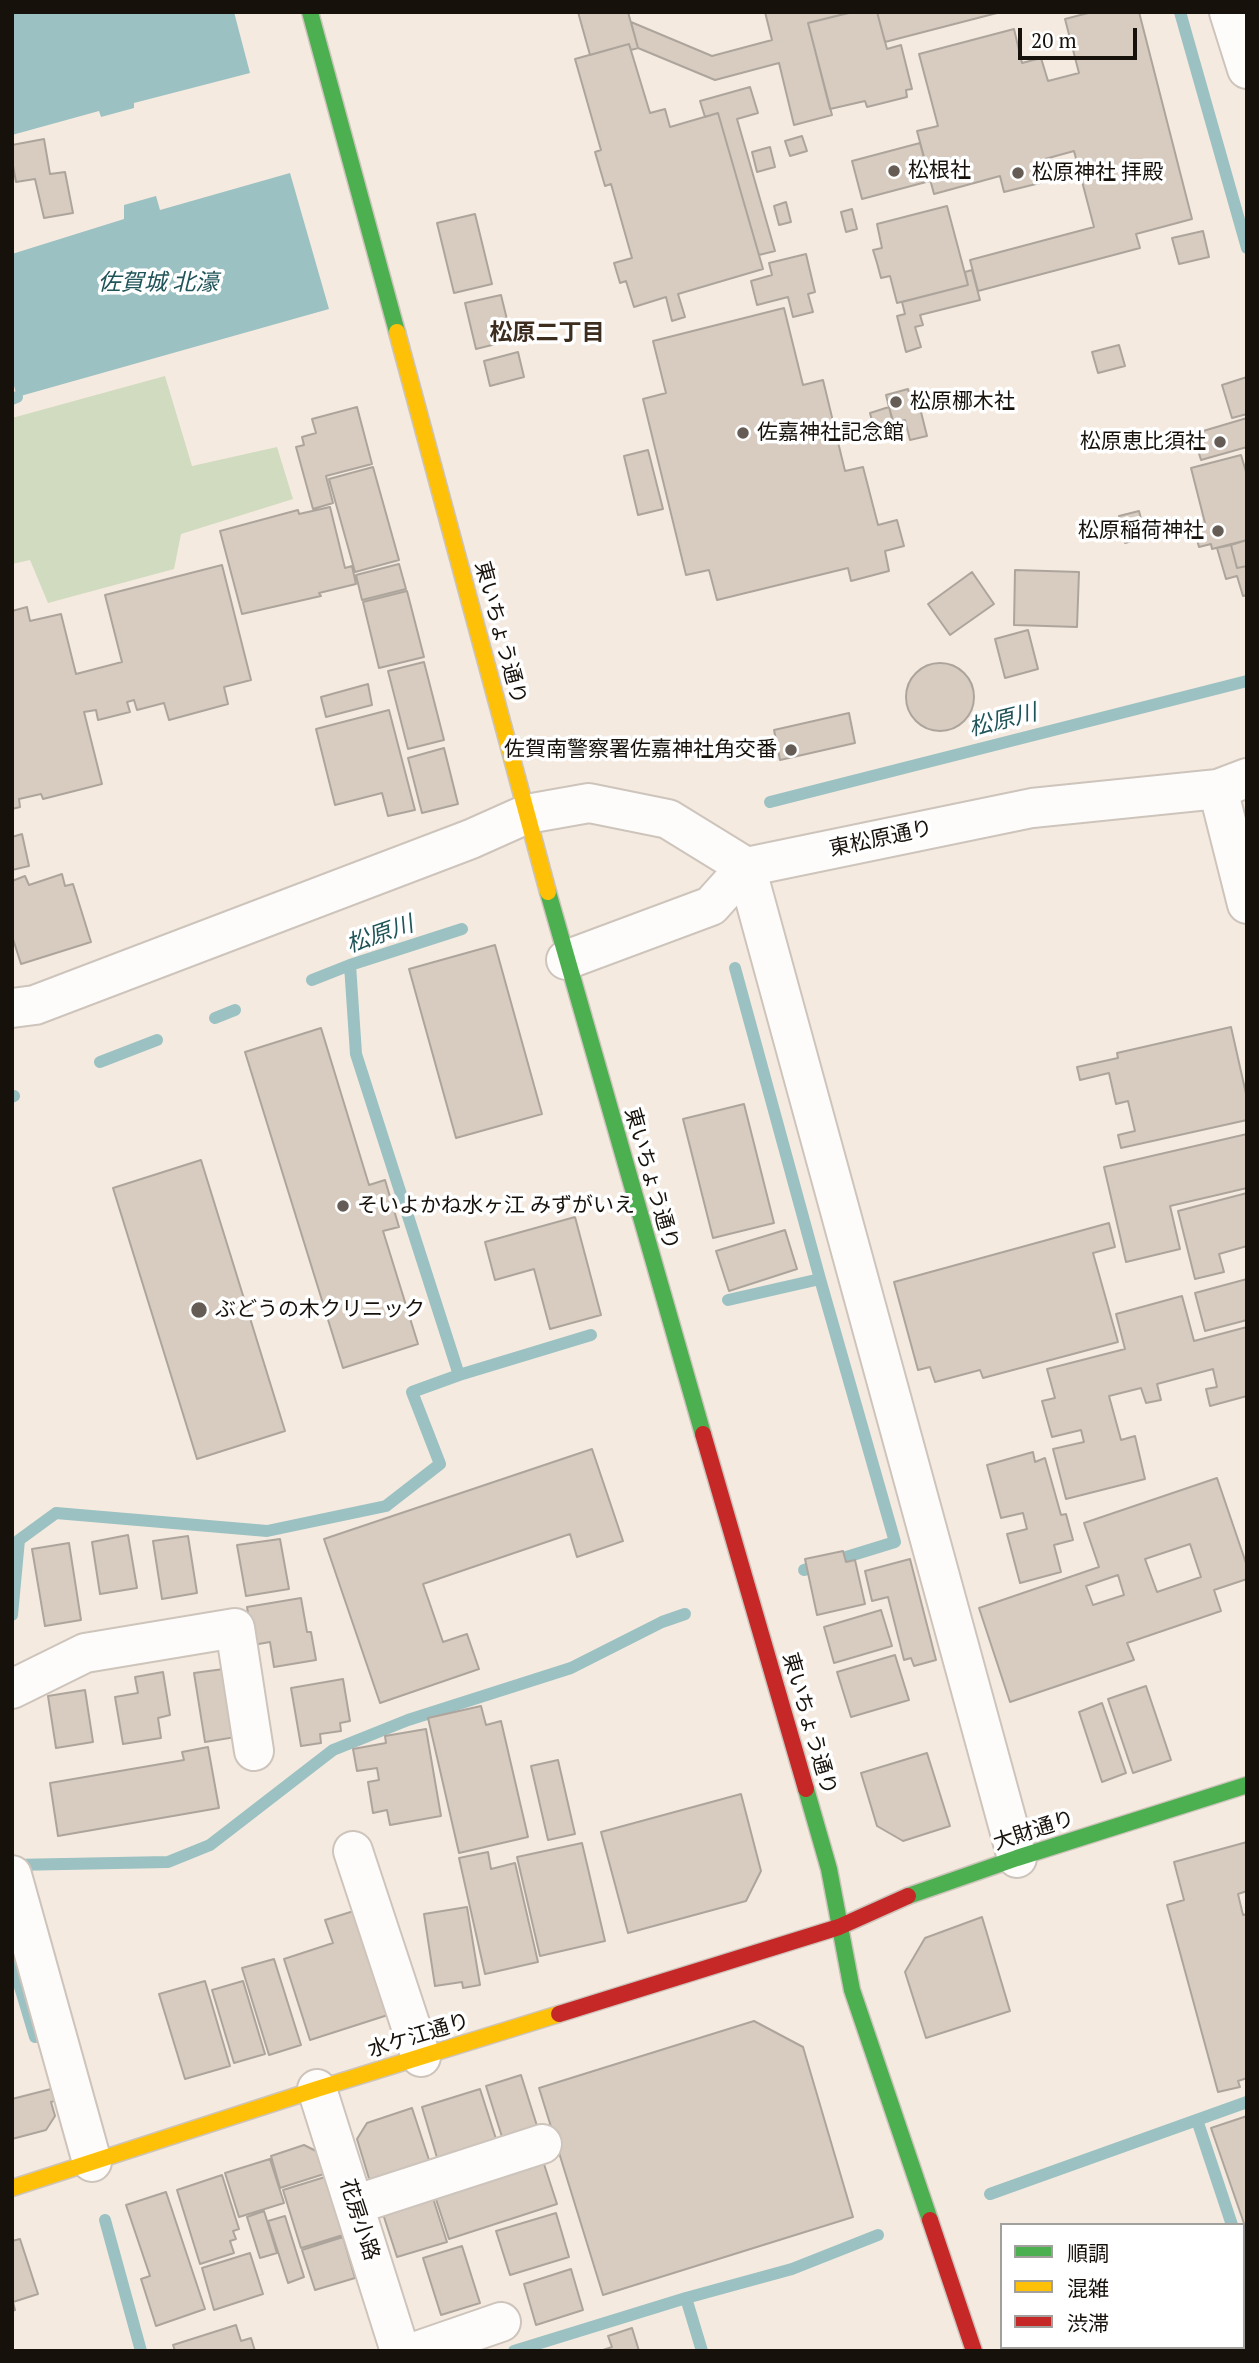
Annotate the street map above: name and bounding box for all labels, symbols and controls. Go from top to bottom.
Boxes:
scale bar [1021,14,1140,58]
text: 20 m [1031,26,1077,54]
place label: 松根社 [908,158,971,184]
place label: 松原神社 拝殿 [1032,160,1163,186]
marker: 松根社 [886,163,902,179]
marker: 松原神社 拝殿 [1010,165,1026,181]
water label: 佐賀城 北濠 [98,269,218,297]
district label: 松原二丁目 [490,319,604,347]
place label: 松原梛木社 [910,389,1015,415]
marker: 松原梛木社 [888,394,904,410]
place label: 佐嘉神社記念館 [757,420,904,446]
marker: 佐嘉神社記念館 [735,425,751,441]
place label: 松原恵比須社 [1080,429,1206,455]
marker: 松原恵比須社 [1212,434,1228,450]
place label: 松原稲荷神社 [1078,518,1204,544]
marker: 松原稲荷神社 [1210,523,1226,539]
street label: 東いちょう通り [469,559,531,707]
water label: 松原川 [966,699,1040,743]
place label: 佐賀南警察署佐嘉神社角交番 [504,737,777,763]
marker: 佐賀南警察署佐嘉神社角交番 [783,742,799,758]
street label: 東松原通り [827,816,935,862]
water label: 松原川 [343,911,417,959]
street label: 東いちょう通り [619,1105,683,1253]
place label: そいよかね水ヶ江 みずがいえ [357,1193,635,1219]
marker: そいよかね水ヶ江 みずがいえ [335,1198,351,1214]
place label: ぶどうの木クリニック [215,1297,425,1323]
marker: ぶどうの木クリニック [189,1300,209,1320]
street label: 東いちょう通り [777,1650,841,1798]
street label: 大財通り [990,1806,1078,1856]
street label: 水ケ江通り [365,2009,473,2063]
street label: 花房小路 [334,2176,384,2264]
legend [1000,2223,1245,2349]
text: 順調 [1067,2239,1109,2267]
text: 混雑 [1067,2274,1109,2302]
text: 渋滞 [1067,2309,1109,2337]

